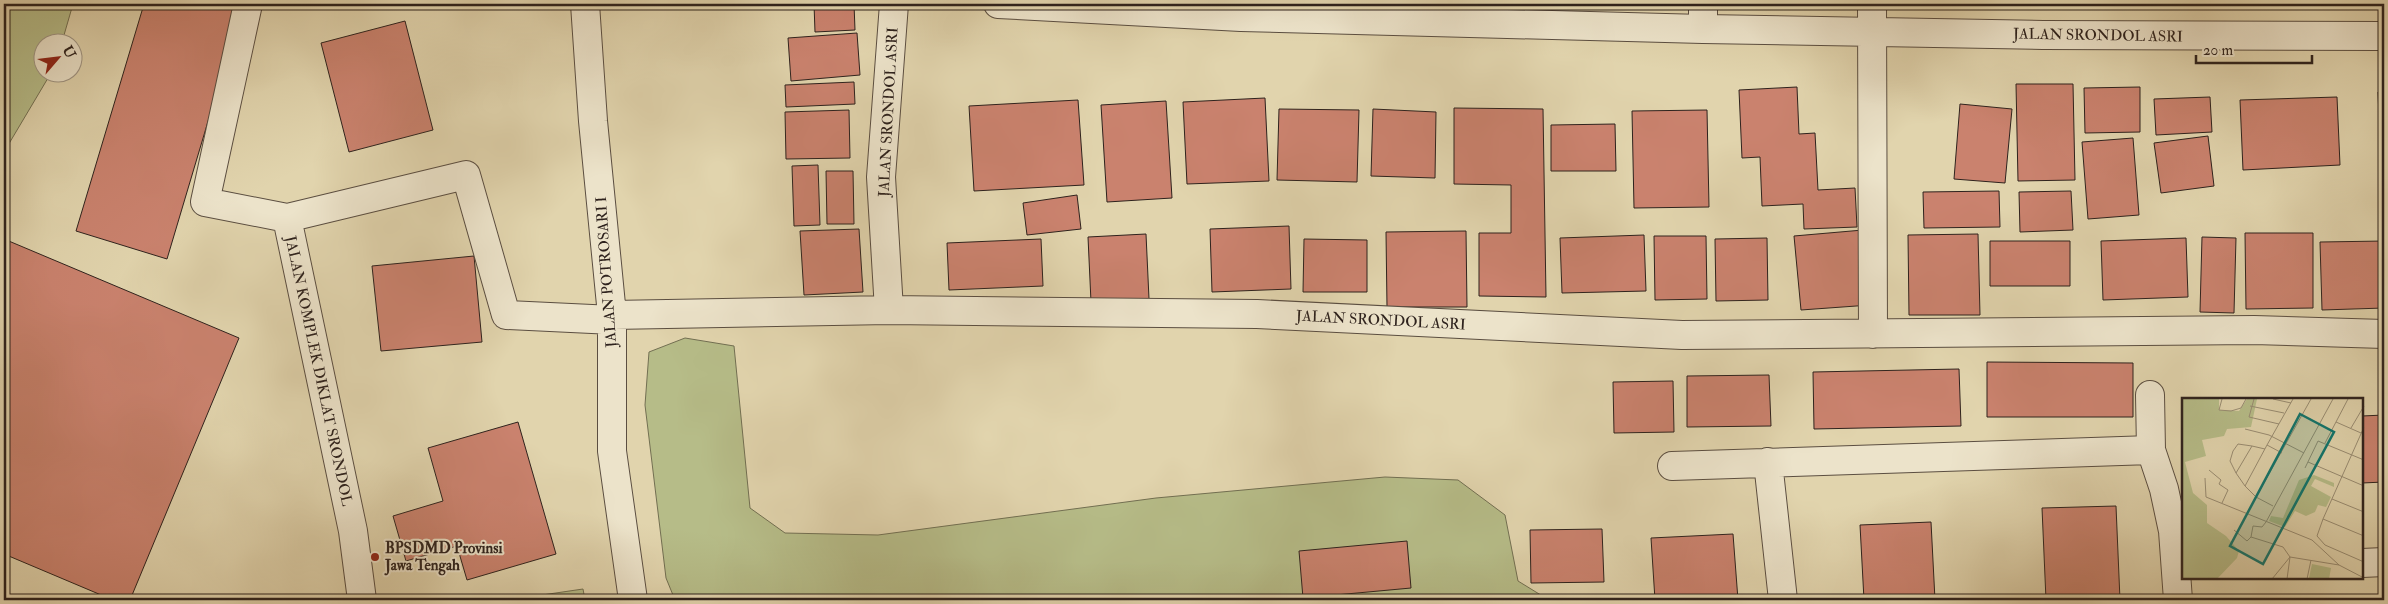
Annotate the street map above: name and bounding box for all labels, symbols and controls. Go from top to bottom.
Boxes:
street label: JALAN SRONDOL ASRI [2012,25,2183,47]
street label: JALAN SRONDOL ASRI [875,27,903,198]
north arrow [32,32,82,82]
scale bar [2196,32,2312,64]
text: 20 m [2203,41,2233,60]
text: U [59,43,79,62]
street label: JALAN POTROSARI I [592,196,622,349]
street label: JALAN KOMPLEK DIKLAT SRONDOL [279,233,357,508]
street label: JALAN SRONDOL ASRI [1295,307,1466,335]
inset map [2182,398,2363,579]
place label: BPSDMD Provinsi Jawa Tengah [384,539,502,576]
marker: BPSDMD Provinsi Jawa Tengah [369,551,381,563]

